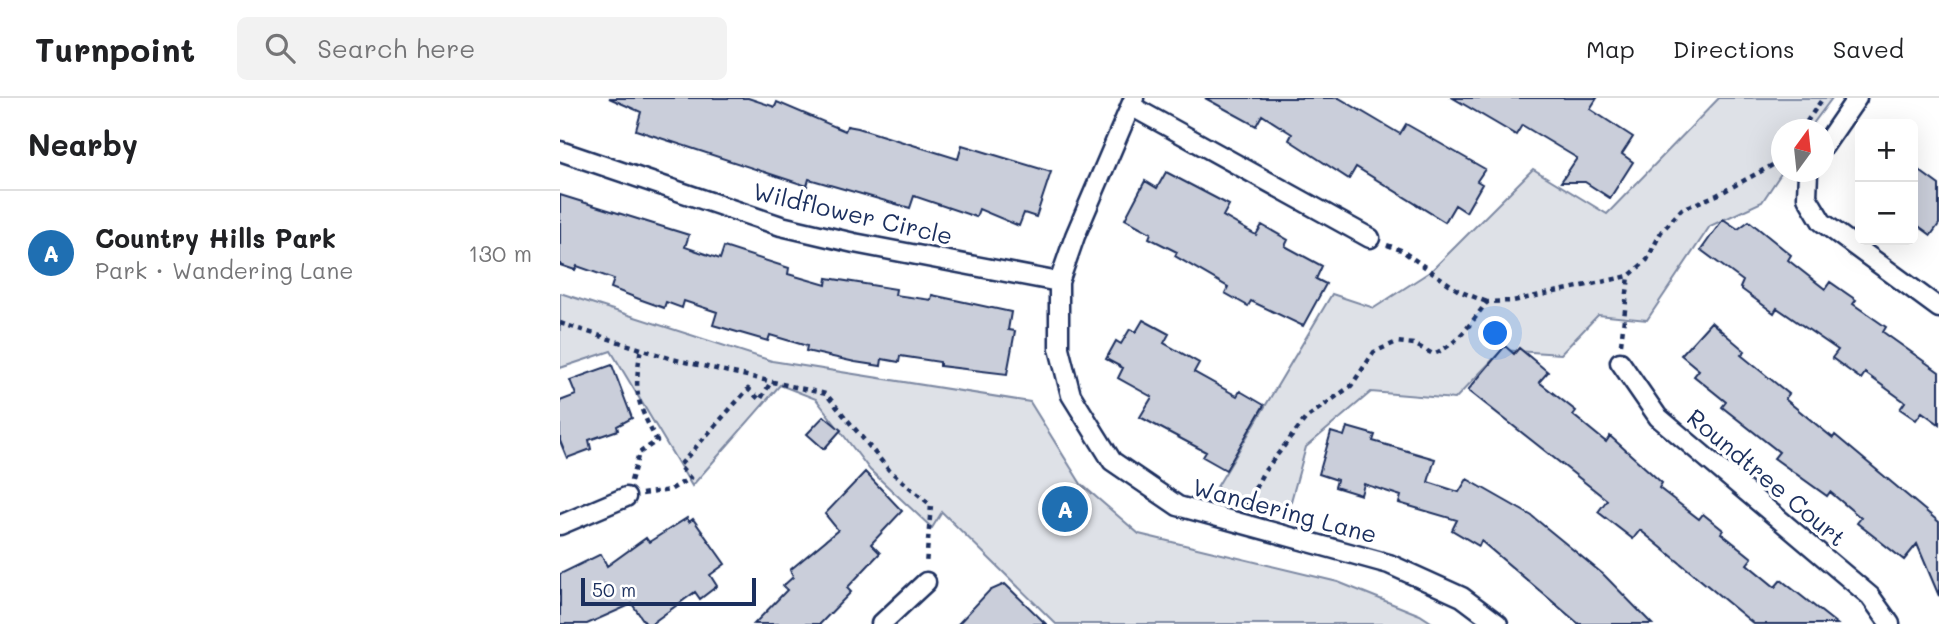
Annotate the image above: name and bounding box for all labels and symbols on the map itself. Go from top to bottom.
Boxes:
north arrow [1771,119,1834,182]
street label: Wildflower Circle [750,175,956,251]
your location [1478,316,1512,350]
street label: Roundtree Court [1681,401,1853,553]
street label: Wandering Lane [1190,471,1380,549]
pin: A [1042,483,1088,535]
scale bar [581,575,756,607]

